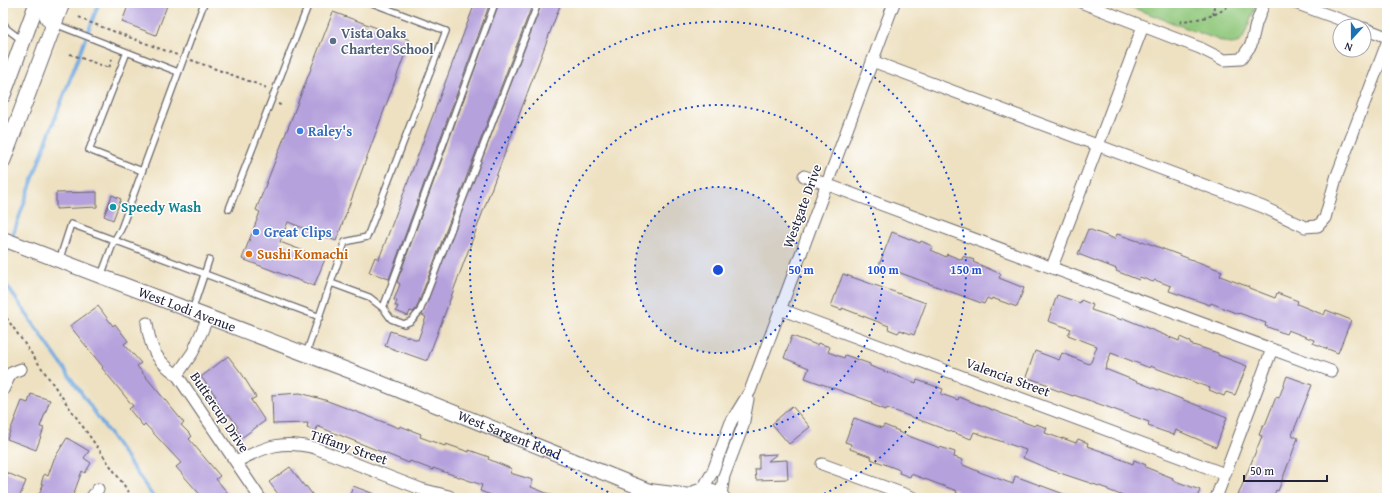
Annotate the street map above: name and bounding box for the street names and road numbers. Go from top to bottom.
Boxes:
street label: Westgate Drive [778,161,827,251]
street label: West Lodi Avenue [135,281,239,337]
street label: Valencia Street [963,352,1053,402]
street label: Buttercup Drive [186,368,255,457]
street label: West Sargent Road [455,405,564,465]
street label: Tiffany Street [308,424,390,470]

